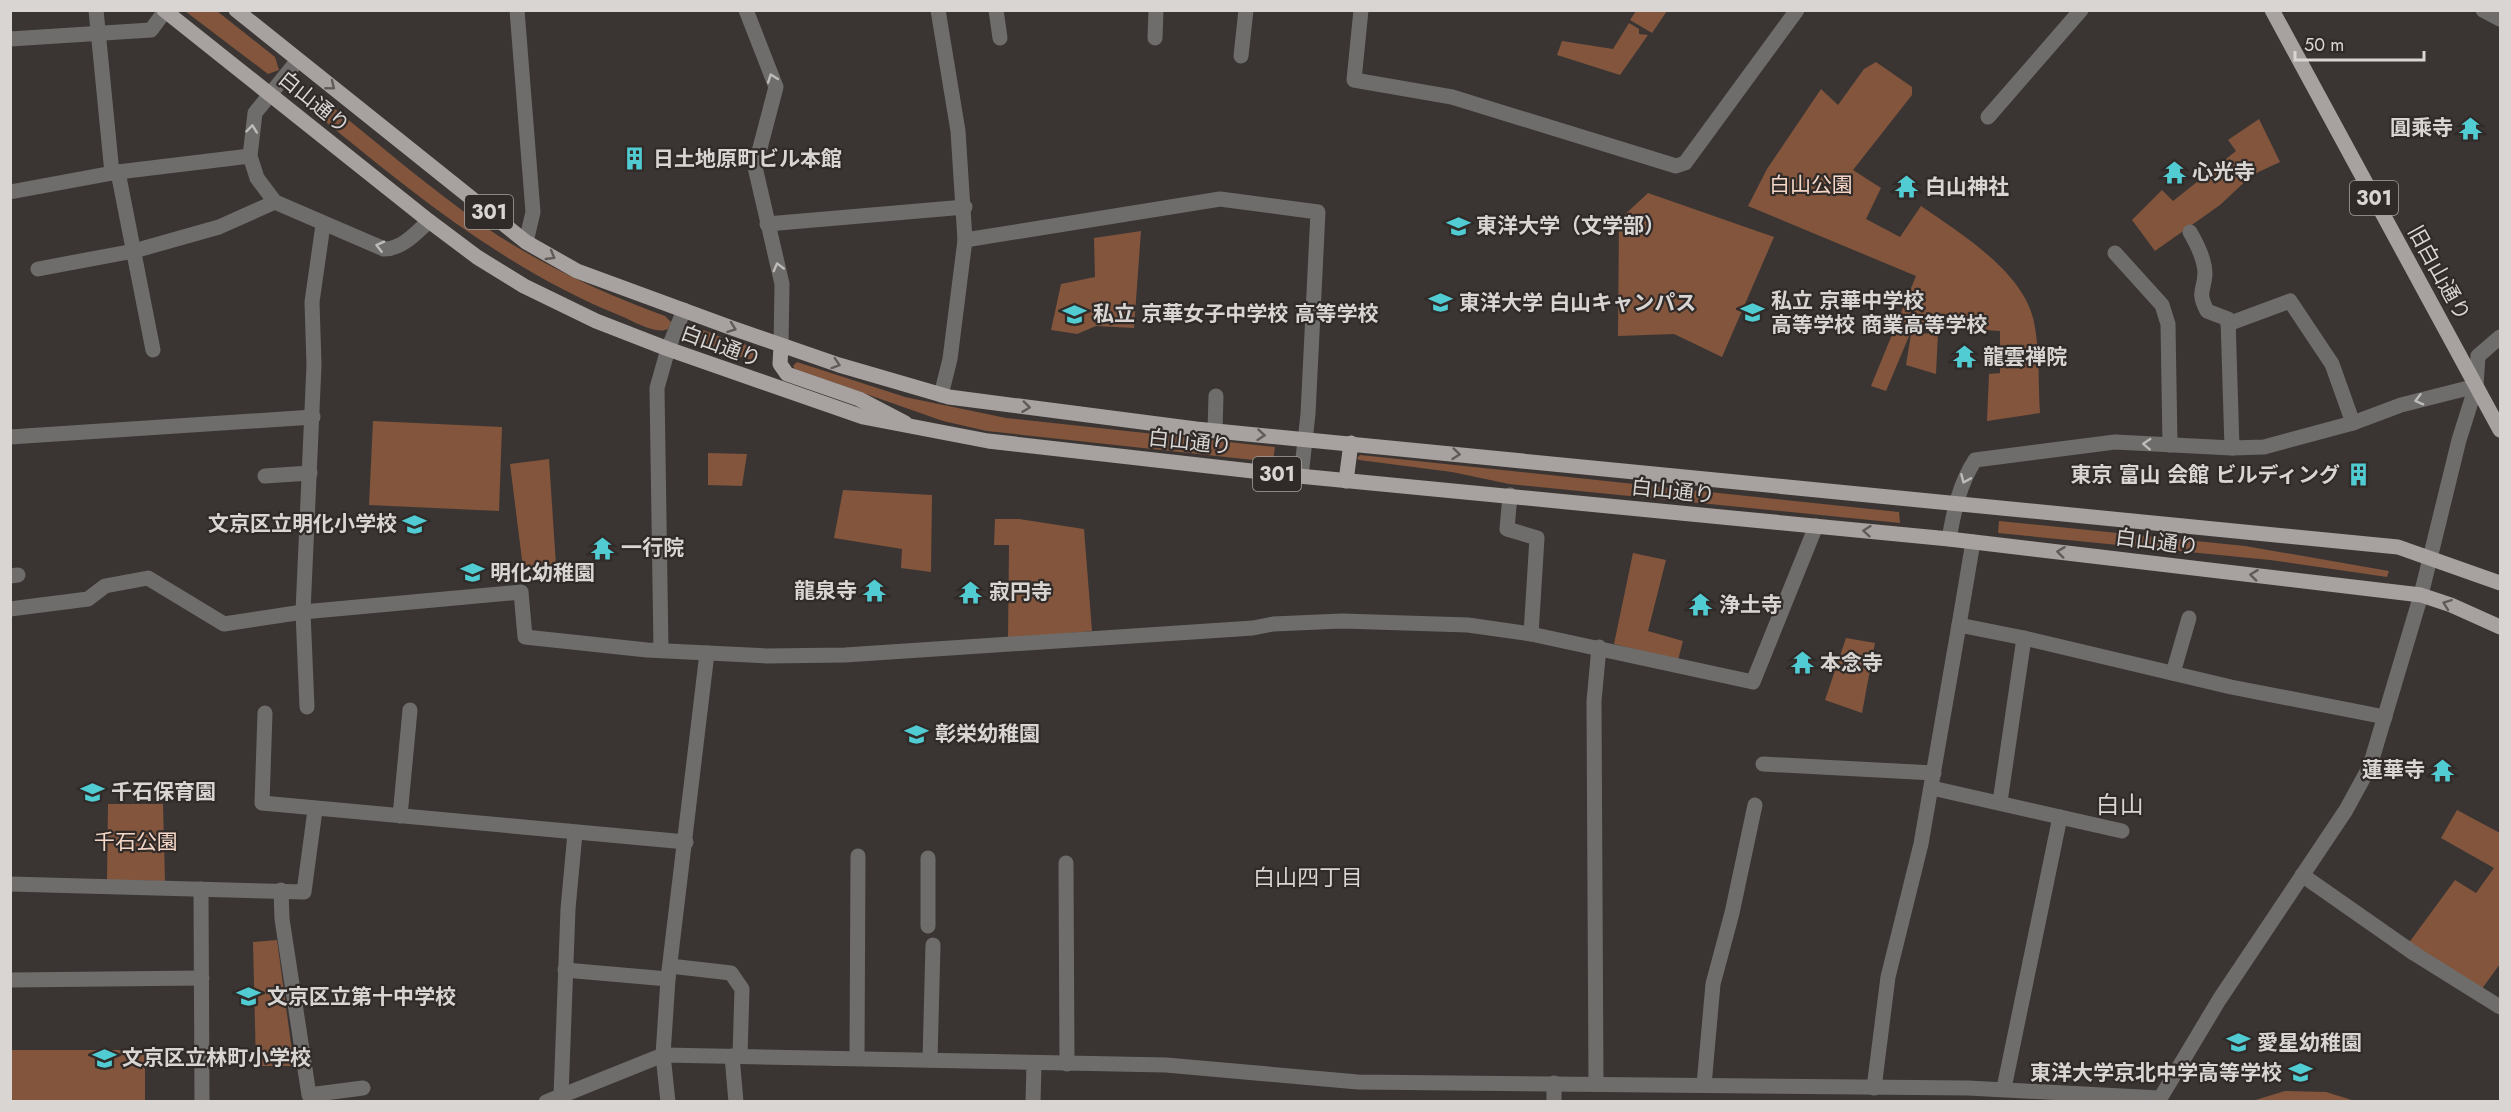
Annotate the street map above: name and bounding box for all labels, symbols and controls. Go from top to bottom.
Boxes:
scale bar [2295,24,2424,62]
text: 50 m [2304,32,2344,58]
street label: 白山通り [272,64,356,140]
one-way arrow [767,73,779,84]
one-way arrow [324,78,335,89]
place label: 圓乘寺 [2390,113,2453,143]
temple icon: 圓乘寺 [2458,115,2484,141]
one-way arrow [246,124,258,133]
place label: 日土地原町ビル本館 [653,144,842,174]
building icon: 日土地原町ビル本館 [622,146,648,172]
place label: 心光寺 [2192,157,2255,187]
temple icon: 心光寺 [2161,159,2187,185]
park label: 白山公園 [1769,170,1853,200]
place label: 白山神社 [1925,172,2009,202]
temple icon: 白山神社 [1894,174,1920,200]
road number: 301 [2350,181,2398,215]
road number: 301 [465,195,513,229]
place label: 東洋大学（文学部） [1476,211,1665,241]
school or university icon: 東洋大学（文学部） [1445,213,1471,239]
street label: 旧白山通り [2400,220,2478,326]
one-way arrow [375,241,385,254]
one-way arrow [545,249,555,260]
one-way arrow [773,262,785,273]
place label: 私立 京華中学校 高等学校 商業高等学校 [1771,286,1987,340]
place label: 東洋大学 白山キャンパス [1459,288,1696,318]
school or university icon: 東洋大学 白山キャンパス [1428,290,1454,316]
place label: 私立 京華女子中学校 高等学校 [1093,299,1379,329]
school or university icon: 私立 京華中学校 高等学校 商業高等学校 [1740,300,1766,326]
school or university icon: 私立 京華女子中学校 高等学校 [1062,301,1088,327]
street label: 白山通り [676,318,766,374]
one-way arrow [726,321,737,333]
place label: 龍雲禅院 [1983,342,2067,372]
temple icon: 龍雲禅院 [1952,344,1978,370]
one-way arrow [830,357,841,370]
one-way arrow [2414,393,2424,406]
one-way arrow [1022,400,1031,413]
street label: 白山通り [1147,423,1233,461]
one-way arrow [1257,428,1266,441]
one-way arrow [2142,437,2151,450]
one-way arrow [1451,447,1460,460]
road number: 301 [1253,457,1301,491]
place label: 東京 富山 会館 ビルディング [2071,460,2340,490]
building icon: 東京 富山 会館 ビルディング [2345,462,2371,488]
street label: 白山通り [1630,472,1716,510]
one-way arrow [1960,473,1972,484]
place label: 文京区立明化小学校 [208,509,397,539]
school or university icon: 文京区立明化小学校 [402,511,428,537]
street label: 白山通り [2113,522,2201,562]
one-way arrow [1862,525,1871,538]
place label: 一行院 [621,533,684,563]
temple icon: 一行院 [590,535,616,561]
one-way arrow [2056,546,2065,559]
place label: 明化幼稚園 [490,558,595,588]
school or university icon: 明化幼稚園 [459,560,485,586]
one-way arrow [2250,569,2259,582]
place label: 龍泉寺 [794,576,857,606]
place label: 寂円寺 [989,577,1052,607]
temple icon: 龍泉寺 [862,578,888,604]
temple icon: 寂円寺 [958,579,984,605]
place label: 浄土寺 [1719,590,1782,620]
temple icon: 浄土寺 [1688,592,1714,618]
one-way arrow [2442,598,2453,611]
place label: 本念寺 [1820,648,1883,678]
temple icon: 本念寺 [1789,650,1815,676]
place label: 彰栄幼稚園 [935,719,1040,749]
school or university icon: 彰栄幼稚園 [904,721,930,747]
place label: 蓮華寺 [2362,755,2425,785]
temple icon: 蓮華寺 [2430,757,2456,783]
place label: 千石保育園 [111,777,216,807]
school or university icon: 千石保育園 [80,779,106,805]
district label: 白山 [2096,787,2144,822]
park label: 千石公園 [94,827,178,857]
district label: 白山四丁目 [1253,861,1363,893]
place label: 文京区立第十中学校 [267,982,456,1012]
school or university icon: 文京区立第十中学校 [236,984,262,1010]
place label: 愛星幼稚園 [2257,1028,2362,1058]
school or university icon: 愛星幼稚園 [2226,1030,2252,1056]
place label: 文京区立林町小学校 [122,1043,311,1073]
school or university icon: 文京区立林町小学校 [91,1045,117,1071]
place label: 東洋大学京北中学高等学校 [2030,1058,2282,1088]
school or university icon: 東洋大学京北中学高等学校 [2287,1060,2313,1086]

